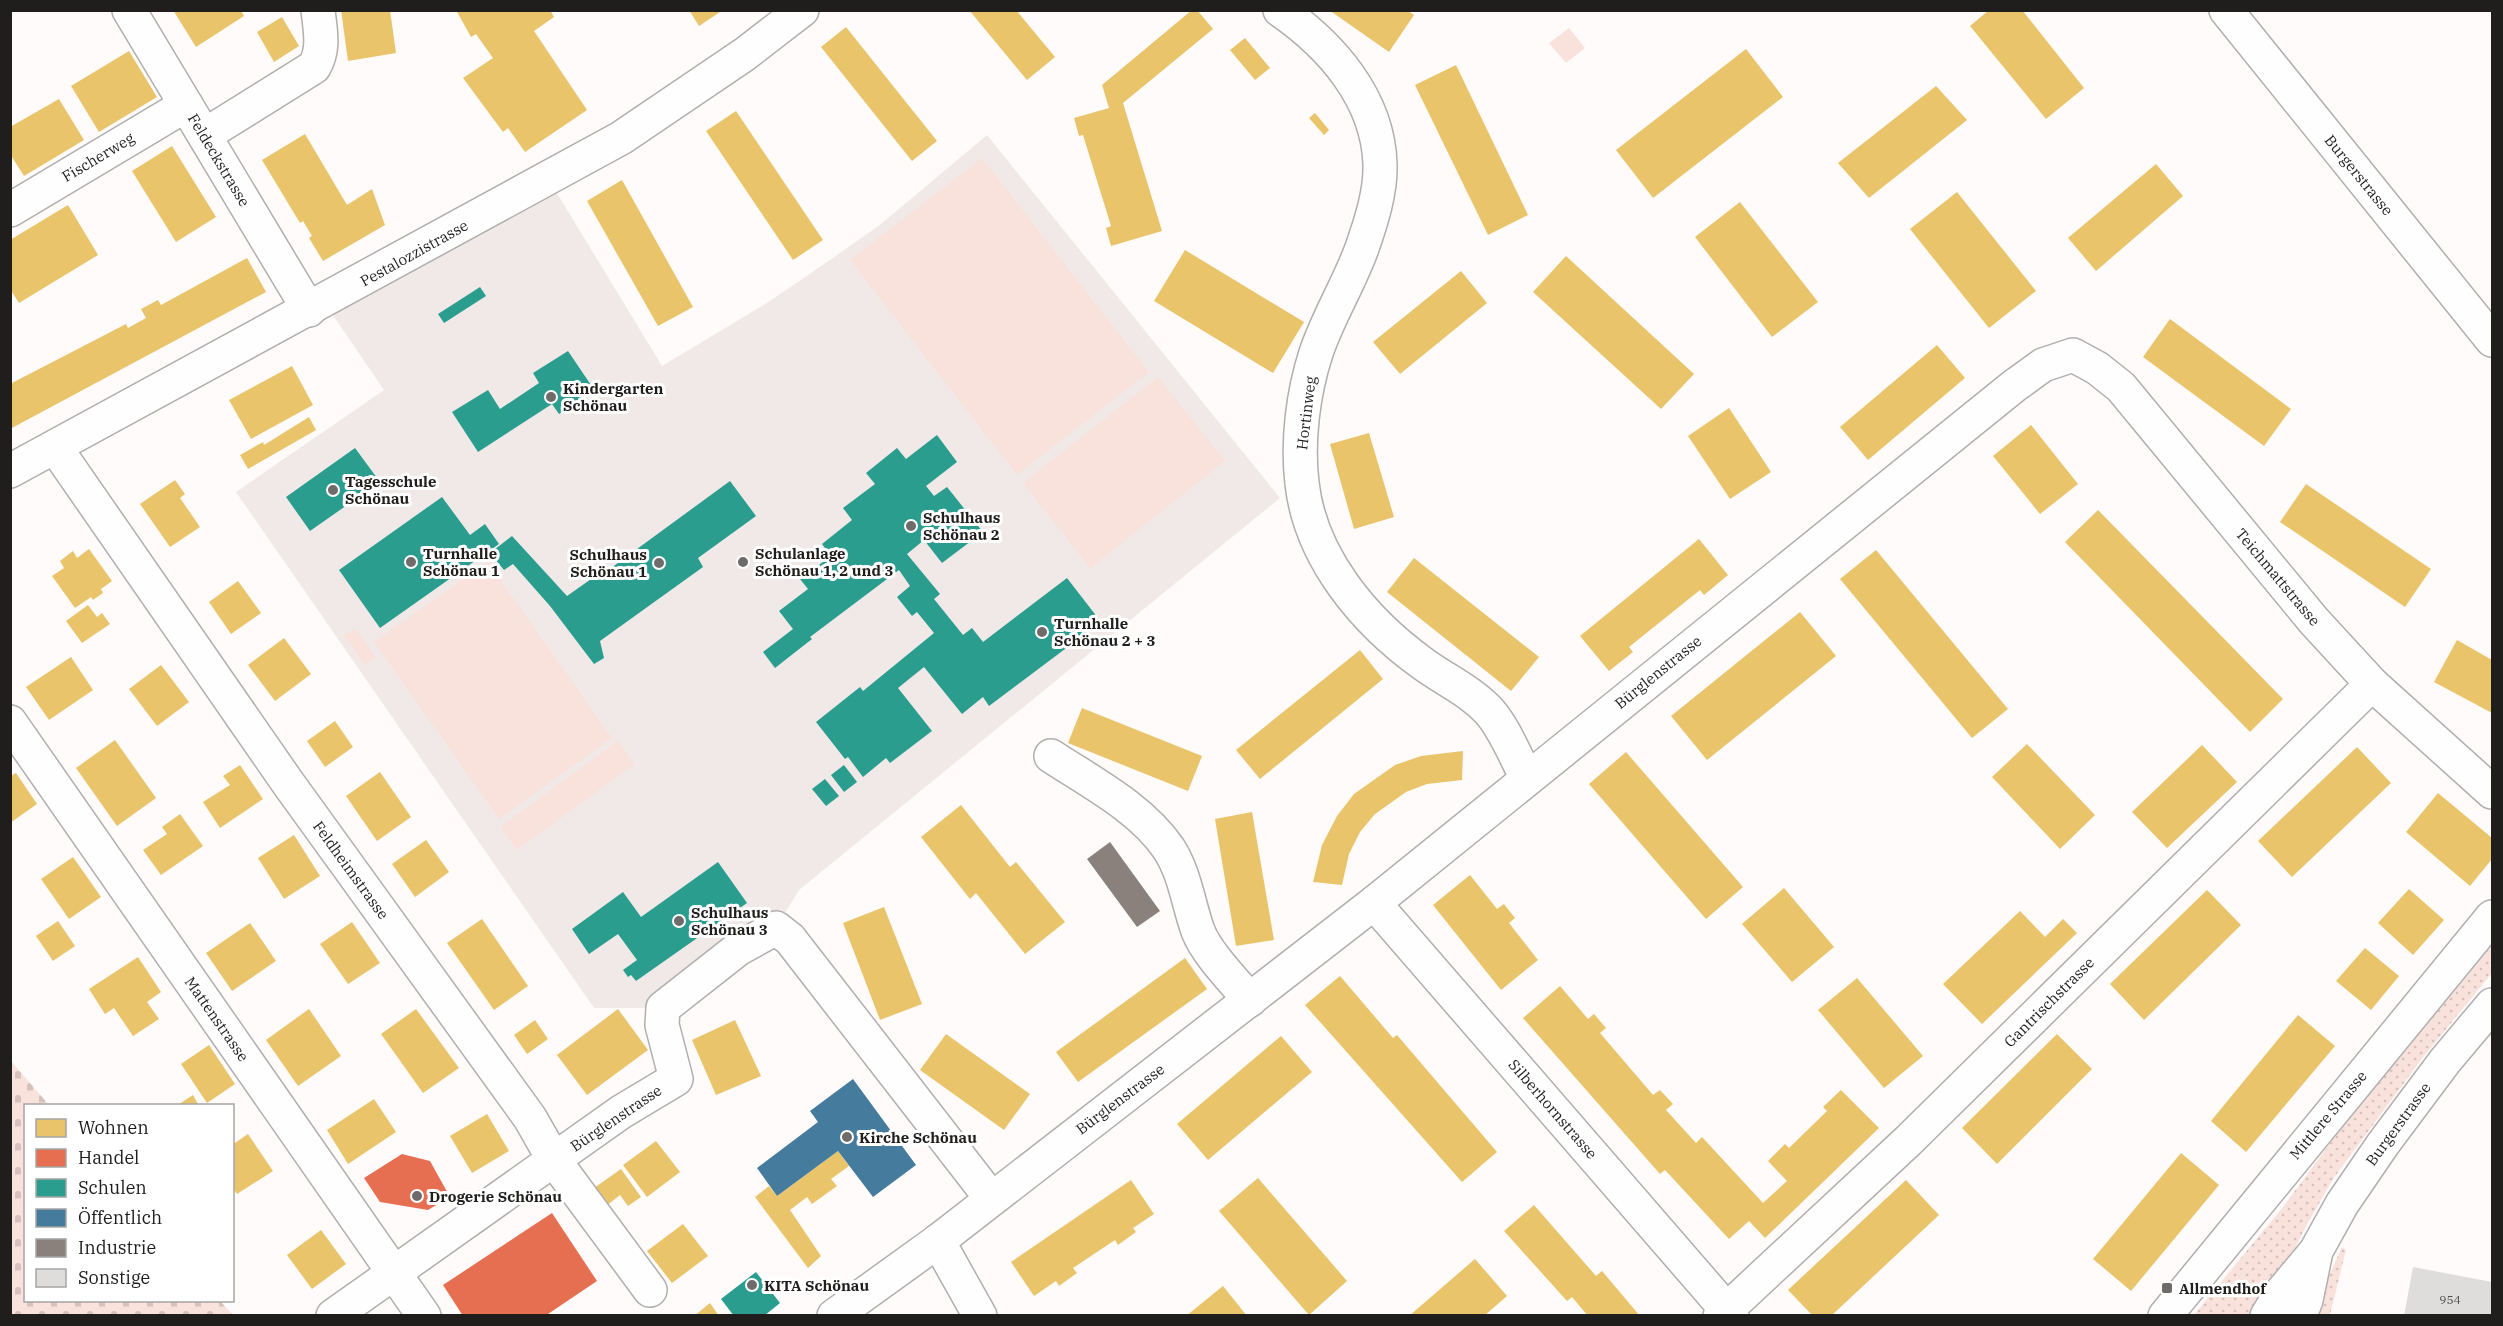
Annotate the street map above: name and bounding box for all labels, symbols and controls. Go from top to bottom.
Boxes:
street label: Feldeckstrasse [184,110,254,210]
street label: Fischerweg [58,128,138,186]
street label: Burgerstrasse [2321,131,2397,219]
street label: Pestalozzistrasse [357,215,471,291]
street label: Hortinweg [1292,375,1320,451]
place label: Kindergarten Schönau [563,379,664,415]
marker: Kindergarten Schönau [544,390,558,404]
place label: Tagesschule Schönau [345,472,436,508]
marker: Tagesschule Schönau [326,483,340,497]
place label: Schulhaus Schönau 2 [923,508,1000,544]
marker: Schulhaus Schönau 2 [904,519,918,533]
street label: Teichmattstrasse [2232,524,2324,630]
place label: Turnhalle Schönau 1 [423,544,500,580]
place label: Schulanlage Schönau 1, 2 und 3 [755,544,893,580]
place label: Schulhaus Schönau 1 [570,545,647,581]
marker: Turnhalle Schönau 1 [404,555,418,569]
marker: Schulanlage Schönau 1, 2 und 3 [736,555,750,569]
marker: Schulhaus Schönau 1 [652,556,666,570]
place label: Turnhalle Schönau 2 + 3 [1054,614,1156,650]
marker: Turnhalle Schönau 2 + 3 [1035,625,1049,639]
street label: Bürglenstrasse [1611,631,1705,713]
street label: Feldheimstrasse [309,817,393,923]
place label: Schulhaus Schönau 3 [691,903,768,939]
marker: Schulhaus Schönau 3 [672,914,686,928]
street label: Gantrischstrasse [2000,953,2098,1051]
street label: Mattenstrasse [181,973,253,1065]
street label: Silberhornstrasse [1505,1055,1601,1163]
street label: Bürglenstrasse [1072,1059,1168,1139]
street label: Mittlere Strasse [2285,1067,2371,1163]
street label: Burgerstrasse [2361,1079,2435,1169]
street label: Bürglenstrasse [567,1080,665,1156]
legend [24,1104,234,1302]
text: Wohnen [78,1116,149,1139]
place label: Kirche Schönau [859,1128,977,1147]
marker: Kirche Schönau [840,1130,854,1144]
text: Handel [78,1146,140,1169]
text: Schulen [78,1176,147,1199]
place label: Drogerie Schönau [429,1187,562,1206]
marker: Drogerie Schönau [410,1189,424,1203]
text: Öffentlich [78,1206,162,1229]
text: Industrie [78,1236,156,1259]
text: Sonstige [78,1266,150,1289]
place label: KITA Schönau [764,1276,869,1295]
marker: KITA Schönau [745,1278,759,1292]
place label: Allmendhof [2179,1279,2267,1298]
marker: Allmendhof [2160,1281,2174,1295]
house number: 954 [2439,1292,2461,1307]

